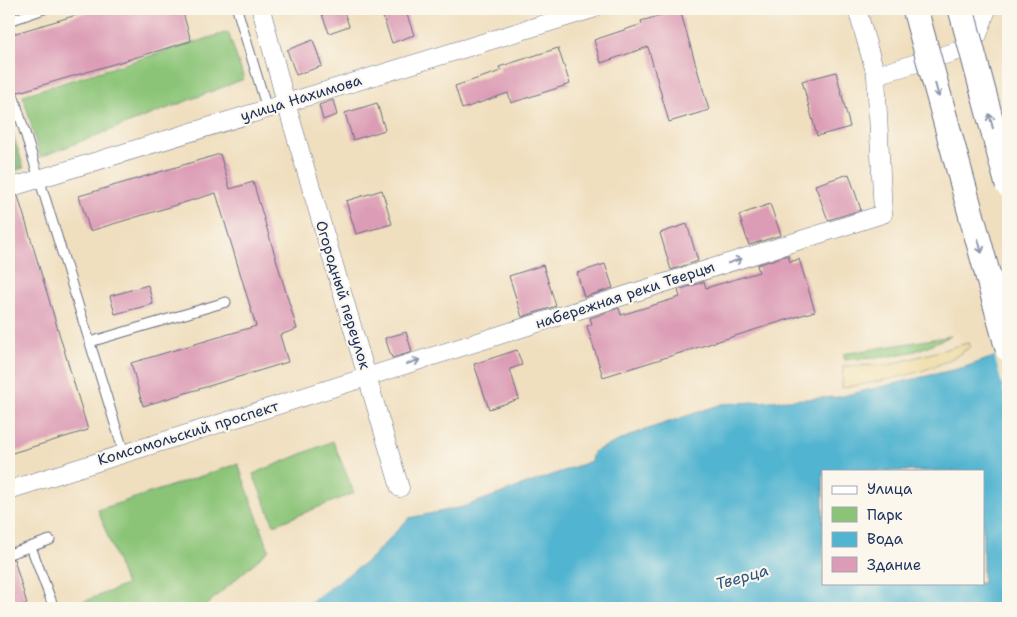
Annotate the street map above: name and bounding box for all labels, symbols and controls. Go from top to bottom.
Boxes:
street label: улица Нахимова [238,70,365,126]
one-way arrow [933,81,942,97]
one-way arrow [986,114,995,130]
street label: Огородный переулок [311,218,375,372]
one-way arrow [976,238,985,254]
one-way arrow [727,255,743,265]
street label: набережная реки Тверцы [533,257,717,333]
one-way arrow [405,357,421,366]
street label: Комсомольский проспект [95,396,281,470]
legend [822,470,984,584]
text: Улица [867,479,913,499]
text: Парк [867,505,903,525]
text: Вода [867,529,904,549]
text: Здание [867,555,921,575]
water label: Тверца [713,559,771,595]

